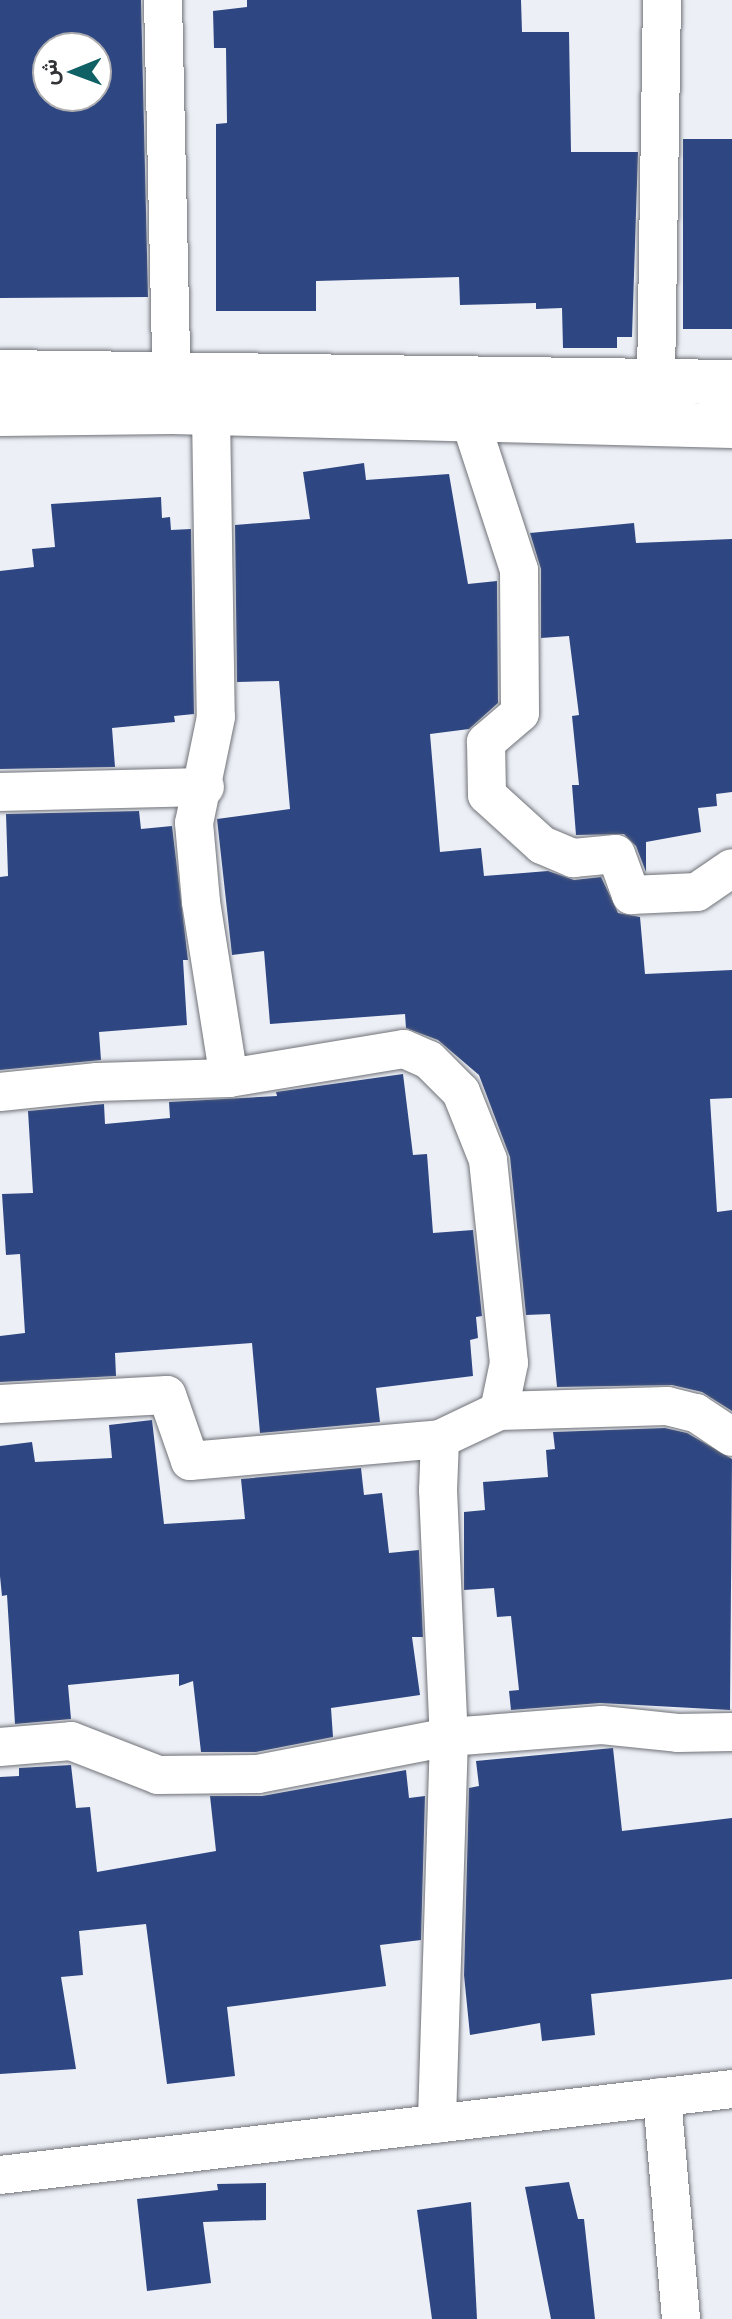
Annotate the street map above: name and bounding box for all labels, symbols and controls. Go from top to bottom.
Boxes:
north arrow [32,32,112,112]
text: ش [37,59,63,86]

